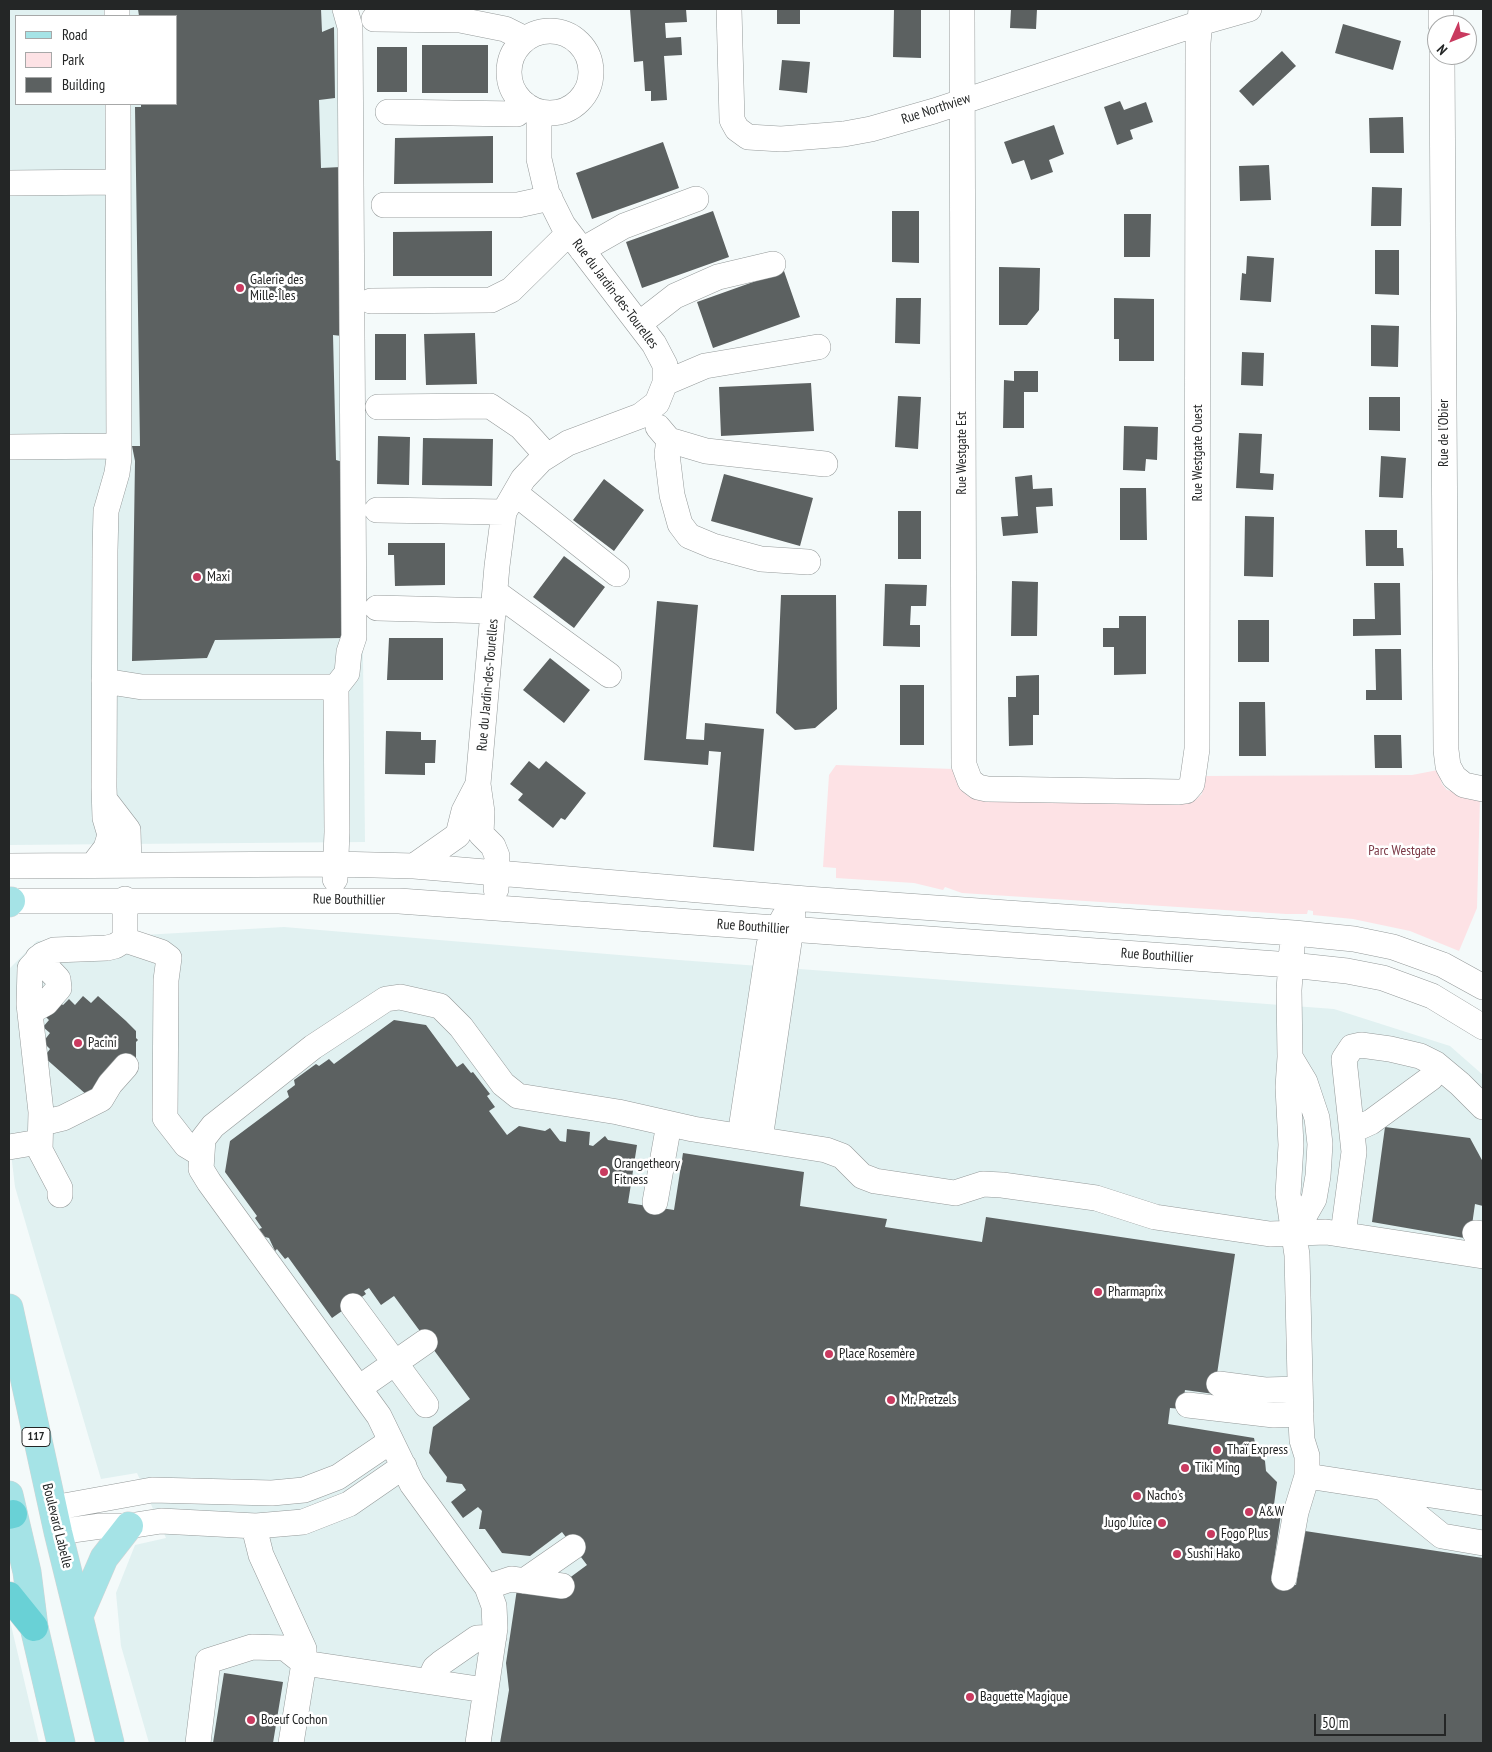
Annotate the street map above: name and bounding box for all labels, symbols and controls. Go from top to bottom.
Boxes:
legend [15,15,178,105]
north arrow [1427,15,1477,65]
text: Road [62,25,88,44]
text: N [1433,41,1451,59]
text: Park [62,50,84,69]
text: Building [62,75,105,94]
street label: Rue Northview [899,90,973,128]
street label: Rue du Jardin-des-Tourelles [568,236,662,352]
place label: Galerie des Mille-Îles [250,272,304,304]
marker: Galerie des Mille-Îles [234,282,246,294]
street label: Rue de l'Obier [1436,399,1452,467]
street label: Rue Westgate Ouest [1190,405,1206,501]
street label: Rue Westgate Est [954,411,970,495]
place label: Maxi [207,569,230,585]
marker: Maxi [191,571,203,583]
street label: Rue du Jardin-des-Tourelles [474,618,502,752]
park label: Parc Westgate [1368,843,1436,859]
street label: Rue Bouthillier [313,891,385,909]
street label: Rue Bouthillier [716,916,790,938]
street label: Rue Bouthillier [1120,945,1194,967]
place label: Pacini [88,1035,117,1051]
marker: Pacini [72,1037,84,1049]
place label: Orangetheory Fitness [614,1156,680,1188]
marker: Orangetheory Fitness [598,1166,610,1178]
place label: Pharmaprix [1108,1284,1163,1300]
marker: Pharmaprix [1092,1286,1104,1298]
place label: Place Rosemère [839,1346,915,1362]
marker: Place Rosemère [823,1348,835,1360]
place label: Mr. Pretzels [901,1392,957,1408]
marker: Mr. Pretzels [885,1394,897,1406]
road number: 117 [22,1428,50,1446]
place label: Thaï Express [1227,1442,1288,1458]
marker: Thaï Express [1211,1444,1223,1456]
place label: Tiki Ming [1195,1460,1240,1476]
marker: Tiki Ming [1179,1462,1191,1474]
street label: Boulevard Labelle [38,1482,76,1570]
place label: Nacho's [1147,1488,1183,1504]
marker: Nacho's [1131,1490,1143,1502]
place label: A&W [1259,1504,1284,1520]
marker: A&W [1243,1506,1255,1518]
place label: Jugo Juice [1104,1515,1152,1531]
marker: Jugo Juice [1156,1517,1168,1529]
place label: Fogo Plus [1221,1526,1268,1542]
marker: Fogo Plus [1205,1528,1217,1540]
place label: Sushi Hako [1187,1546,1240,1562]
marker: Sushi Hako [1171,1548,1183,1560]
place label: Baguette Magique [980,1689,1068,1705]
marker: Baguette Magique [964,1691,976,1703]
scale bar [1317,1704,1450,1736]
place label: Boeuf Cochon [261,1712,327,1728]
text: 50 m [1322,1713,1348,1732]
marker: Boeuf Cochon [245,1714,257,1726]

